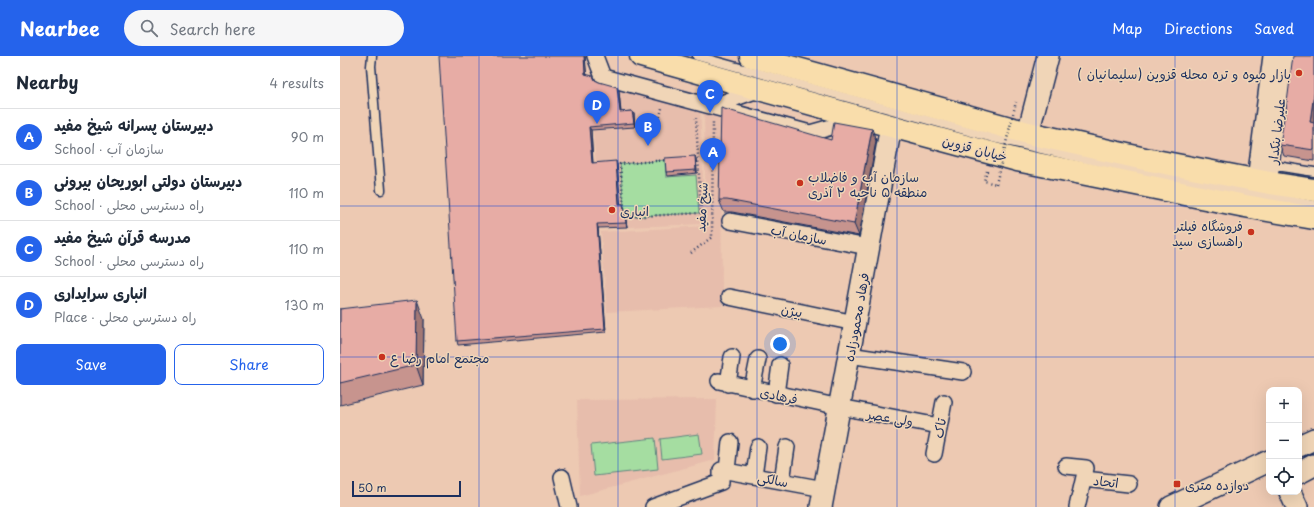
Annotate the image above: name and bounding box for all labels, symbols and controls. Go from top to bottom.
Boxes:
search box [124,10,404,46]
text: Nearbee [20,14,100,42]
icon: search [138,17,160,39]
text: Search here [170,17,255,40]
text: Map [1112,18,1142,39]
text: Directions [1164,18,1232,39]
text: Saved [1254,18,1294,39]
place label: بازار میوه و تره محله قزوین (سلیمانیان ) [1077,64,1291,83]
marker: بازار میوه و تره محله قزوین (سلیمانیان ) [1294,68,1304,78]
text: Nearby [16,69,78,95]
text: 4 results [270,73,324,92]
pin: C [697,80,723,113]
pin: D [584,91,610,124]
street label: علیرضا بنکدار [1262,97,1289,166]
text: دبیرستان پسرانه شیخ مفید [54,113,214,136]
pin: B [635,113,661,146]
text: A [24,127,34,146]
text: 90 m [291,127,324,146]
street label: خیابان قزوین [940,130,1010,166]
pin: A [700,138,726,171]
text: School · سازمان آب [54,139,164,158]
place label: سازمان آب و فاضلاب منطقه ۵ ناحیه ۲ آذری [808,167,927,201]
text: دبیرستان دولتی ابوریحان بیرونی [54,169,242,192]
marker: سازمان آب و فاضلاب منطقه ۵ ناحیه ۲ آذری [795,178,805,188]
street label: شیخ مفید [690,182,713,233]
text: B [25,183,33,202]
text: 110 m [289,183,324,202]
text: School · راه دسترسی محلی [54,195,204,214]
place label: انباری [620,201,649,220]
marker: انباری [607,205,617,215]
place label: فروشگاه فیلتر راهسازی سید [1172,216,1243,250]
street label: سازمان آب [769,219,829,249]
text: مدرسه قرآن شیخ مفید [54,225,191,248]
marker: فروشگاه فیلتر راهسازی سید [1246,227,1256,237]
text: C [24,239,34,258]
text: 110 m [289,239,324,258]
text: School · راه دسترسی محلی [54,251,204,270]
street label: فرهاد محمودزاده [839,271,873,363]
text: انباری سرایداری [54,281,147,304]
text: D [24,295,34,314]
text: 130 m [285,295,324,314]
street label: بیژن [780,299,804,321]
text: Place · راه دسترسی محلی [54,307,197,326]
your location [770,334,790,354]
button: Save [16,344,166,385]
button: Share [174,344,324,385]
place label: مجتمع امام رضا ع [390,348,489,369]
marker: مجتمع امام رضا ع [377,352,387,362]
street label: فرهادی [758,382,800,408]
map controls [1266,387,1302,495]
button: + [1266,387,1302,423]
street label: ولی عصر [864,403,915,431]
street label: تاک [928,416,950,440]
button: − [1266,423,1302,459]
button: locate [1266,459,1302,495]
street label: سالکی [756,467,790,492]
street label: اتحاد [1092,470,1120,492]
place label: دوازده متری [1185,475,1249,494]
scale bar [352,479,461,498]
text: 50 m [358,479,387,496]
marker: دوازده متری [1172,479,1182,489]

